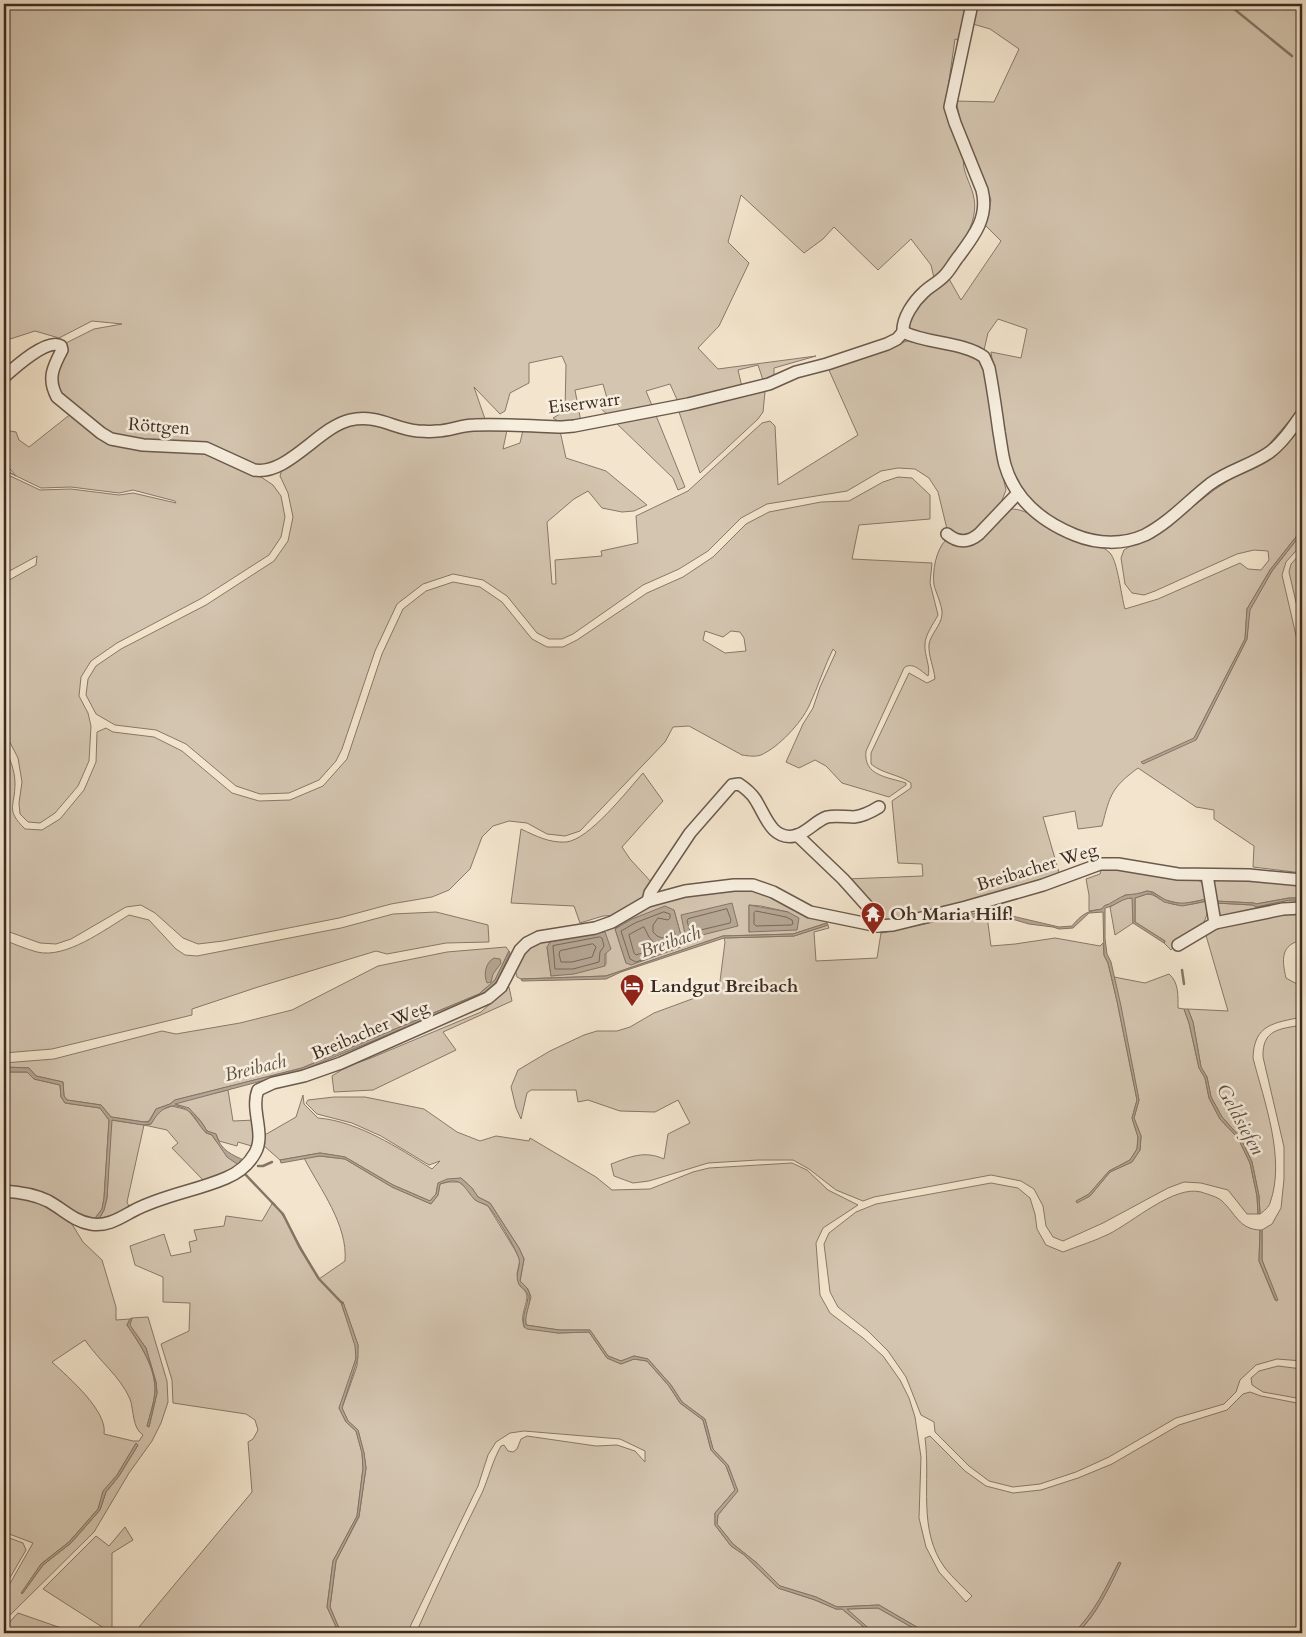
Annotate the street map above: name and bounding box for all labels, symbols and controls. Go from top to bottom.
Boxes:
street label: Eiserwarr [547,387,622,420]
street label: Röttgen [127,412,192,441]
street label: Breibacher Weg [974,837,1102,898]
temple icon: Oh Maria Hilf! [860,901,886,935]
place label: Oh Maria Hilf! [890,902,1013,927]
water label: Breibach [636,919,704,964]
hotel icon: Landgut Breibach [619,973,645,1007]
place label: Landgut Breibach [650,974,798,999]
street label: Breibacher Weg [308,994,434,1066]
water label: Breibach [222,1048,289,1088]
water label: Geldsiefen [1210,1079,1271,1160]

